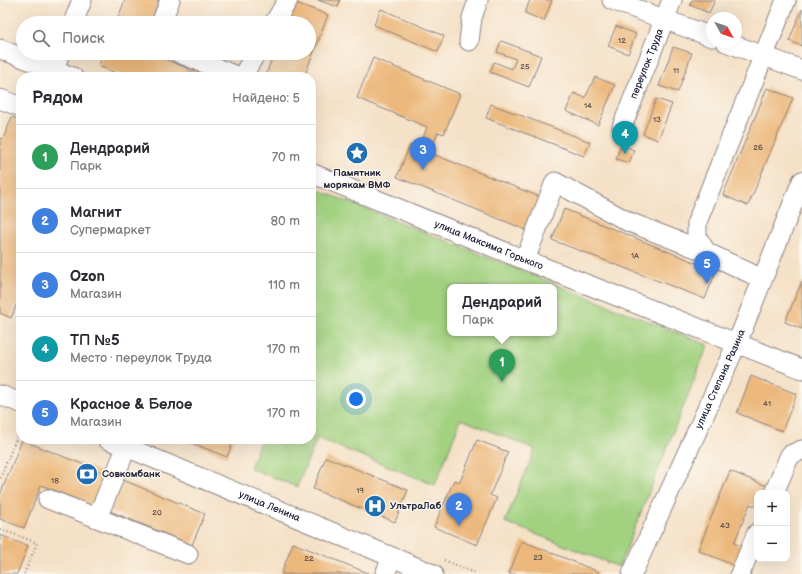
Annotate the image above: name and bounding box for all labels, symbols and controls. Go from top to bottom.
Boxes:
north arrow [706,12,742,48]
search box [16,16,316,60]
icon: search [30,27,52,49]
street label: переулок Труда [628,27,666,100]
text: Поиск [62,29,105,48]
house number: 12 [618,36,626,45]
house number: 25 [520,62,530,71]
house number: 11 [673,66,679,75]
text: Рядом [32,88,83,108]
text: Найдено: 5 [232,90,300,106]
house number: 14 [584,101,592,110]
house number: 13 [653,115,661,124]
pin: 4 [612,121,638,154]
pin: 3 [410,137,436,170]
text: Дендрарий [70,139,150,158]
place icon: Памятник морякам ВМФ [344,140,370,166]
house number: 26 [753,143,763,152]
text: 1 [42,149,48,165]
text: 70 m [272,149,300,165]
text: Парк [70,158,102,174]
place label: Памятник морякам ВМФ [324,167,391,191]
text: Магнит [70,203,122,222]
text: 2 [41,213,49,229]
text: 80 m [271,213,300,229]
street label: улица Максима Горького [433,218,545,273]
text: Супермаркет [70,222,151,238]
house number: 1А [631,251,639,260]
pin: 5 [694,251,720,284]
text: Ozon [70,267,105,286]
text: 3 [41,277,49,293]
text: 110 m [268,277,300,293]
popup [447,284,557,336]
text: Магазин [70,286,122,302]
text: Дендрарий [462,293,542,312]
text: Парк [462,312,494,328]
street label: улица Степана Разина [693,328,748,431]
text: ТП №5 [70,331,120,350]
text: 4 [41,341,49,357]
text: 170 m [267,341,300,357]
pin: 1 [489,349,515,382]
text: Место · переулок Труда [70,350,212,366]
your location [346,389,366,409]
text: Красное & Белое [70,395,192,414]
house number: 41 [763,399,771,408]
text: 5 [41,405,49,421]
text: 170 m [267,405,300,421]
text: Магазин [70,414,122,430]
bank icon: Совкомбанк [74,461,100,487]
place label: Совкомбанк [102,468,161,480]
house number: 18 [51,476,59,485]
house number: 19 [356,486,364,495]
street label: улица Ленина [237,488,302,524]
map controls [754,490,790,562]
button: + [754,490,790,526]
hospital icon: УльтраЛаб [362,493,388,519]
pin: 2 [446,493,472,526]
place label: УльтраЛаб [390,500,441,512]
house number: 20 [152,508,162,517]
house number: 43 [720,521,730,530]
button: − [754,526,790,562]
house number: 23 [533,553,543,562]
house number: 22 [304,554,314,563]

